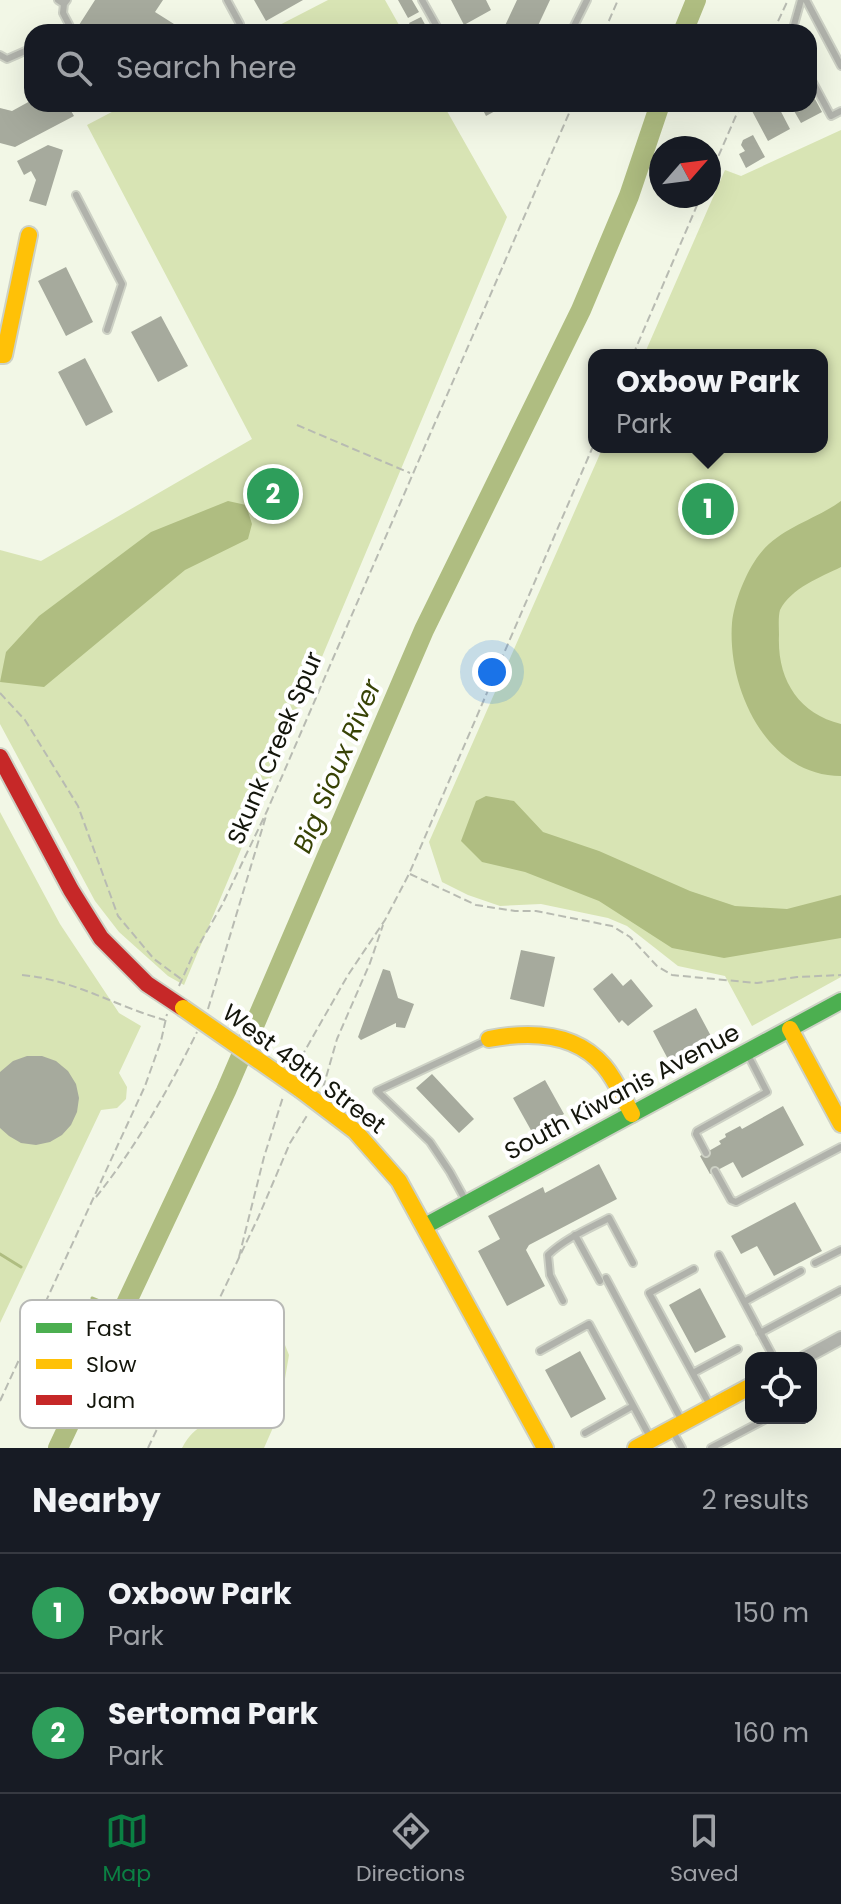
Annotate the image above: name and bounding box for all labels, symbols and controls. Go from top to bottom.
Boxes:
search box [24,24,817,112]
icon: search [52,46,96,90]
text: Search here [116,46,297,89]
north arrow [649,136,721,208]
popup [588,349,828,453]
text: Oxbow Park [616,360,800,403]
text: Park [616,406,672,442]
pin: 2 [247,464,299,524]
pin: 1 [682,479,734,539]
street label: Skunk Creek Spur [219,646,330,849]
your location [472,652,512,692]
water label: Big Sioux River [284,672,390,858]
street label: West 49th Street [216,996,393,1141]
street label: South Kiwanis Avenue [498,1016,745,1168]
legend [20,1300,284,1428]
text: Fast [86,1313,131,1344]
text: Slow [86,1349,136,1380]
map controls [745,1352,817,1424]
button: locate [745,1352,817,1424]
text: Jam [86,1385,135,1416]
text: Nearby [32,1476,161,1524]
text: 2 results [702,1482,809,1518]
text: Oxbow Park [108,1572,292,1615]
text: 1 [53,1595,63,1631]
text: 150 m [734,1595,809,1631]
text: Park [108,1618,164,1654]
text: Sertoma Park [108,1692,318,1735]
text: 2 [51,1715,65,1751]
text: 160 m [734,1715,809,1751]
text: Park [108,1738,164,1774]
tab: Map [102,1809,151,1890]
tab: Directions [356,1809,465,1890]
tab: Saved [670,1809,739,1890]

